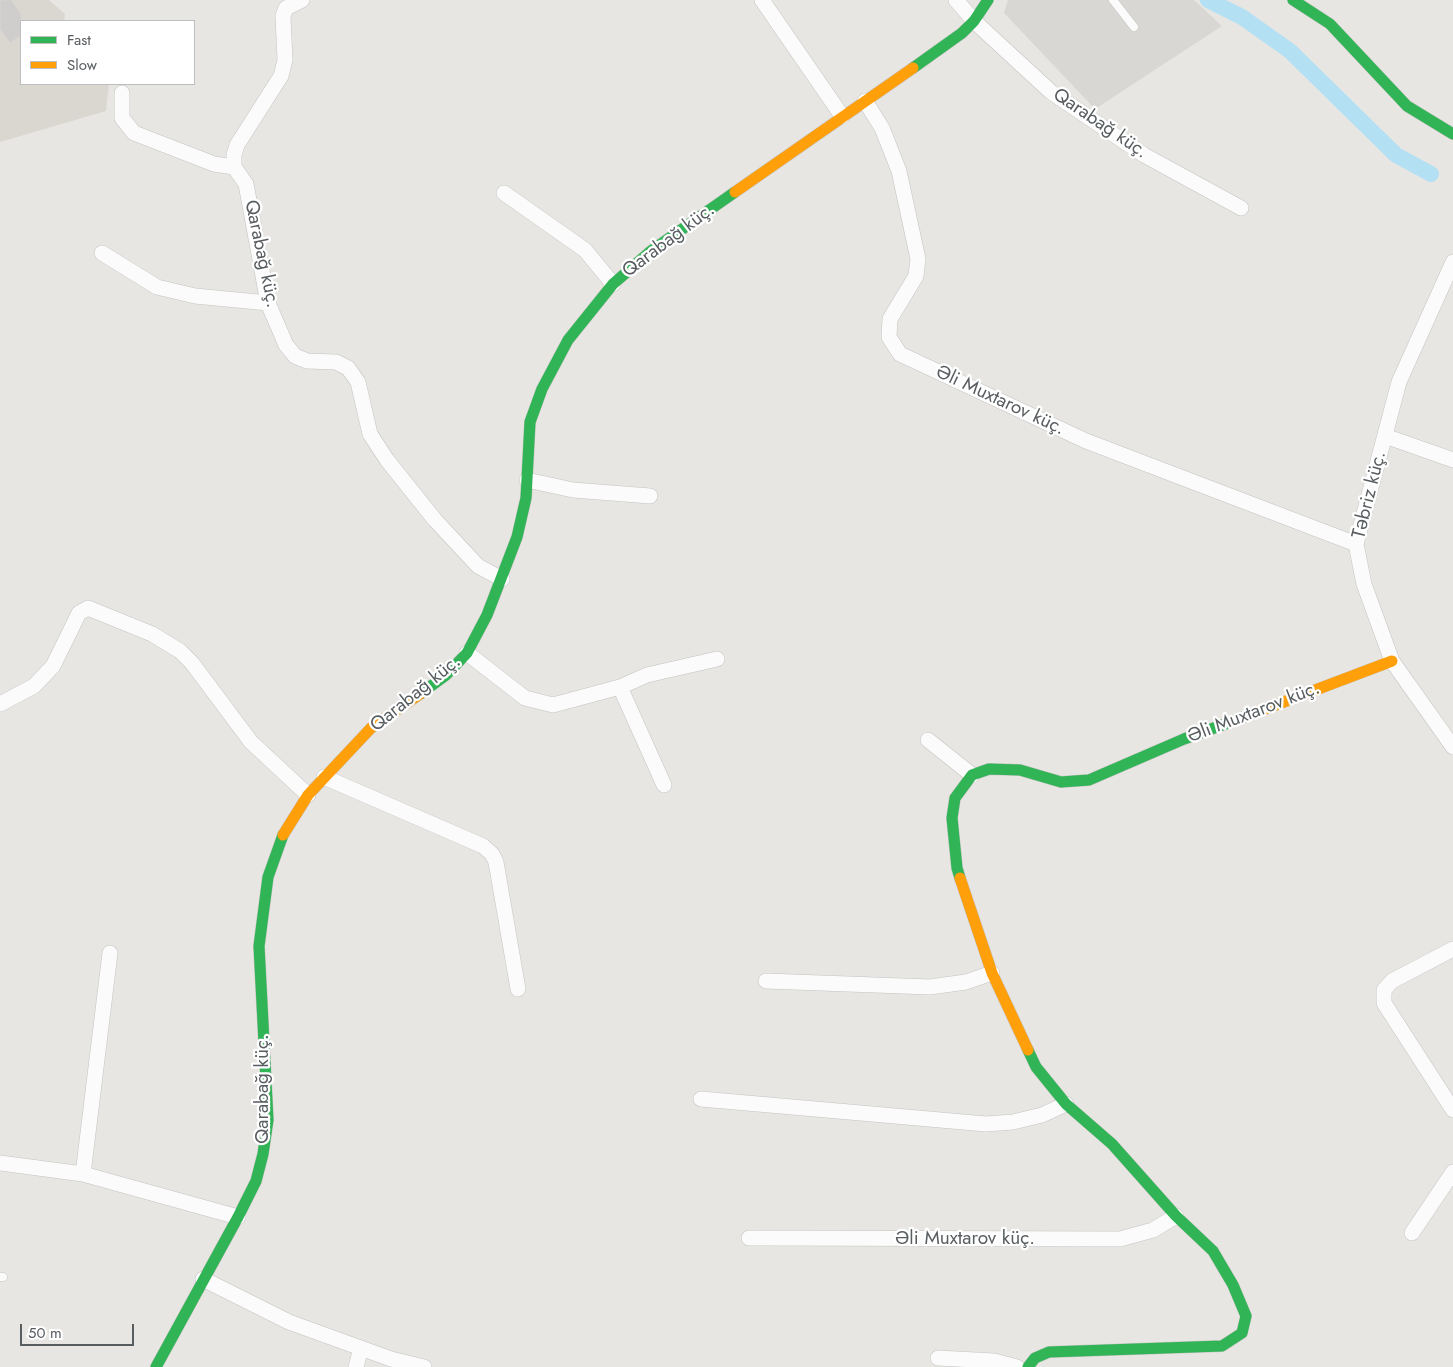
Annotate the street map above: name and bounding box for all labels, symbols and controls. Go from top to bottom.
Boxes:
legend [20,20,195,85]
text: Fast [67,29,91,51]
text: Slow [67,54,97,76]
street label: Qarabağ küç. [1048,84,1152,164]
street label: Qarabağ küç. [238,198,284,310]
street label: Qarabağ küç. [618,199,720,283]
street label: Əli Muxtarov küç. [932,361,1068,441]
street label: Təbriz küç. [1348,449,1392,541]
street label: Qarabağ küç. [366,651,466,737]
street label: Əli Muxtarov küç. [1185,677,1323,749]
street label: Qarabağ küç. [252,1034,274,1144]
street label: Əli Muxtarov küç. [895,1228,1035,1250]
scale bar [22,1314,136,1346]
text: 50 m [28,1322,62,1344]

